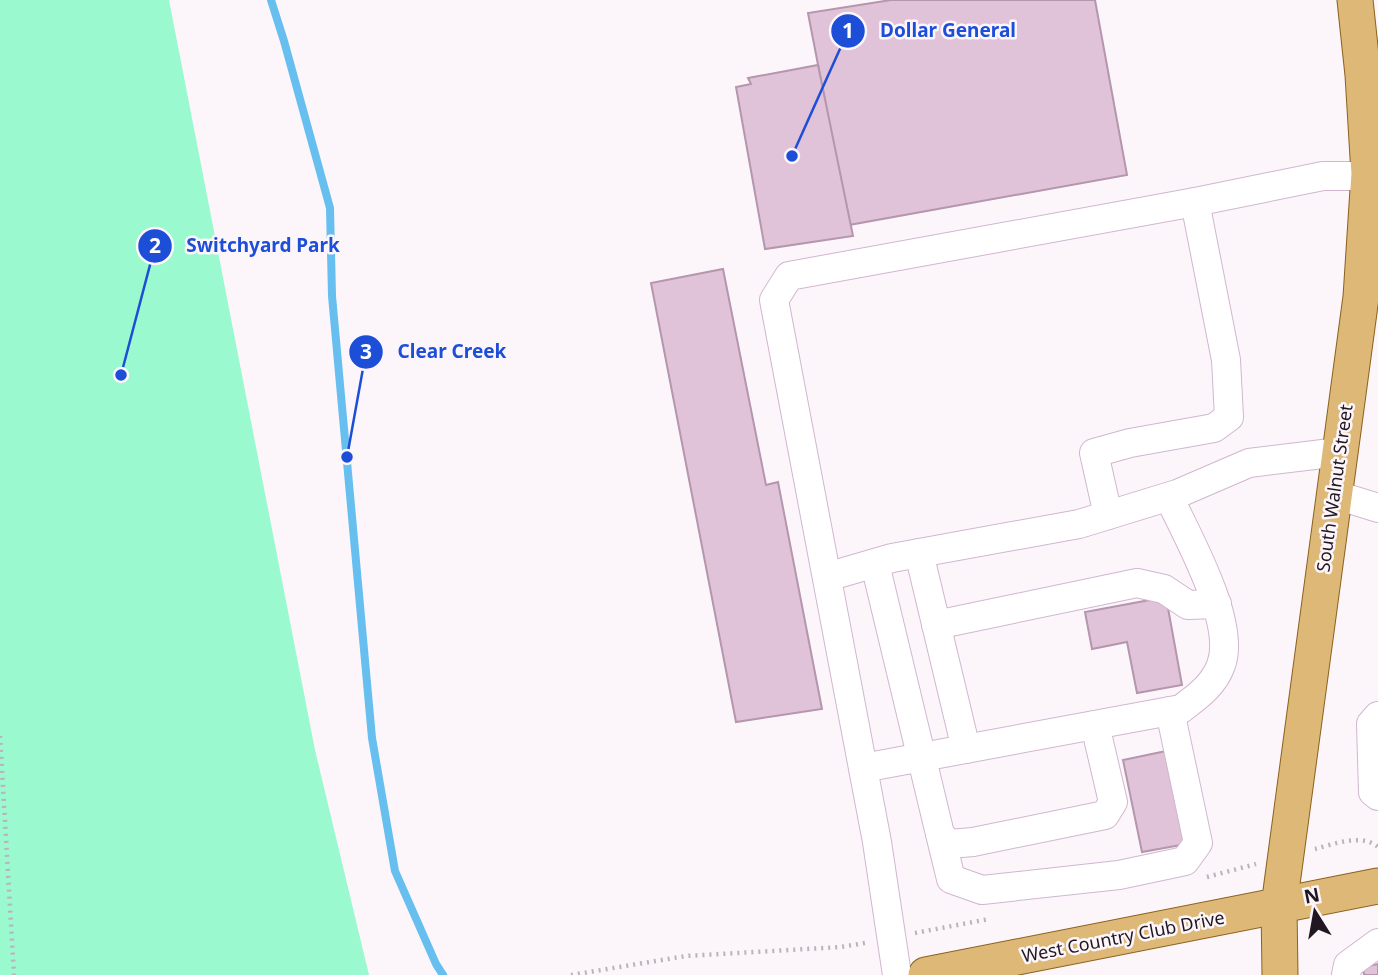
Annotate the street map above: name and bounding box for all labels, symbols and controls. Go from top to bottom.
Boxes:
callout: Dollar General [831,11,1030,51]
text: 1 [842,16,854,44]
text: Dollar General [880,17,1016,43]
callout: Switchyard Park [137,226,354,266]
text: 2 [149,231,161,259]
text: Switchyard Park [186,232,340,258]
callout: Clear Creek [349,332,521,372]
text: 3 [360,337,372,365]
text: Clear Creek [398,338,507,364]
street label: South Walnut Street [1310,402,1358,573]
north arrow [1280,877,1350,947]
text: N [1302,881,1322,910]
street label: West Country Club Drive [1020,905,1226,967]

